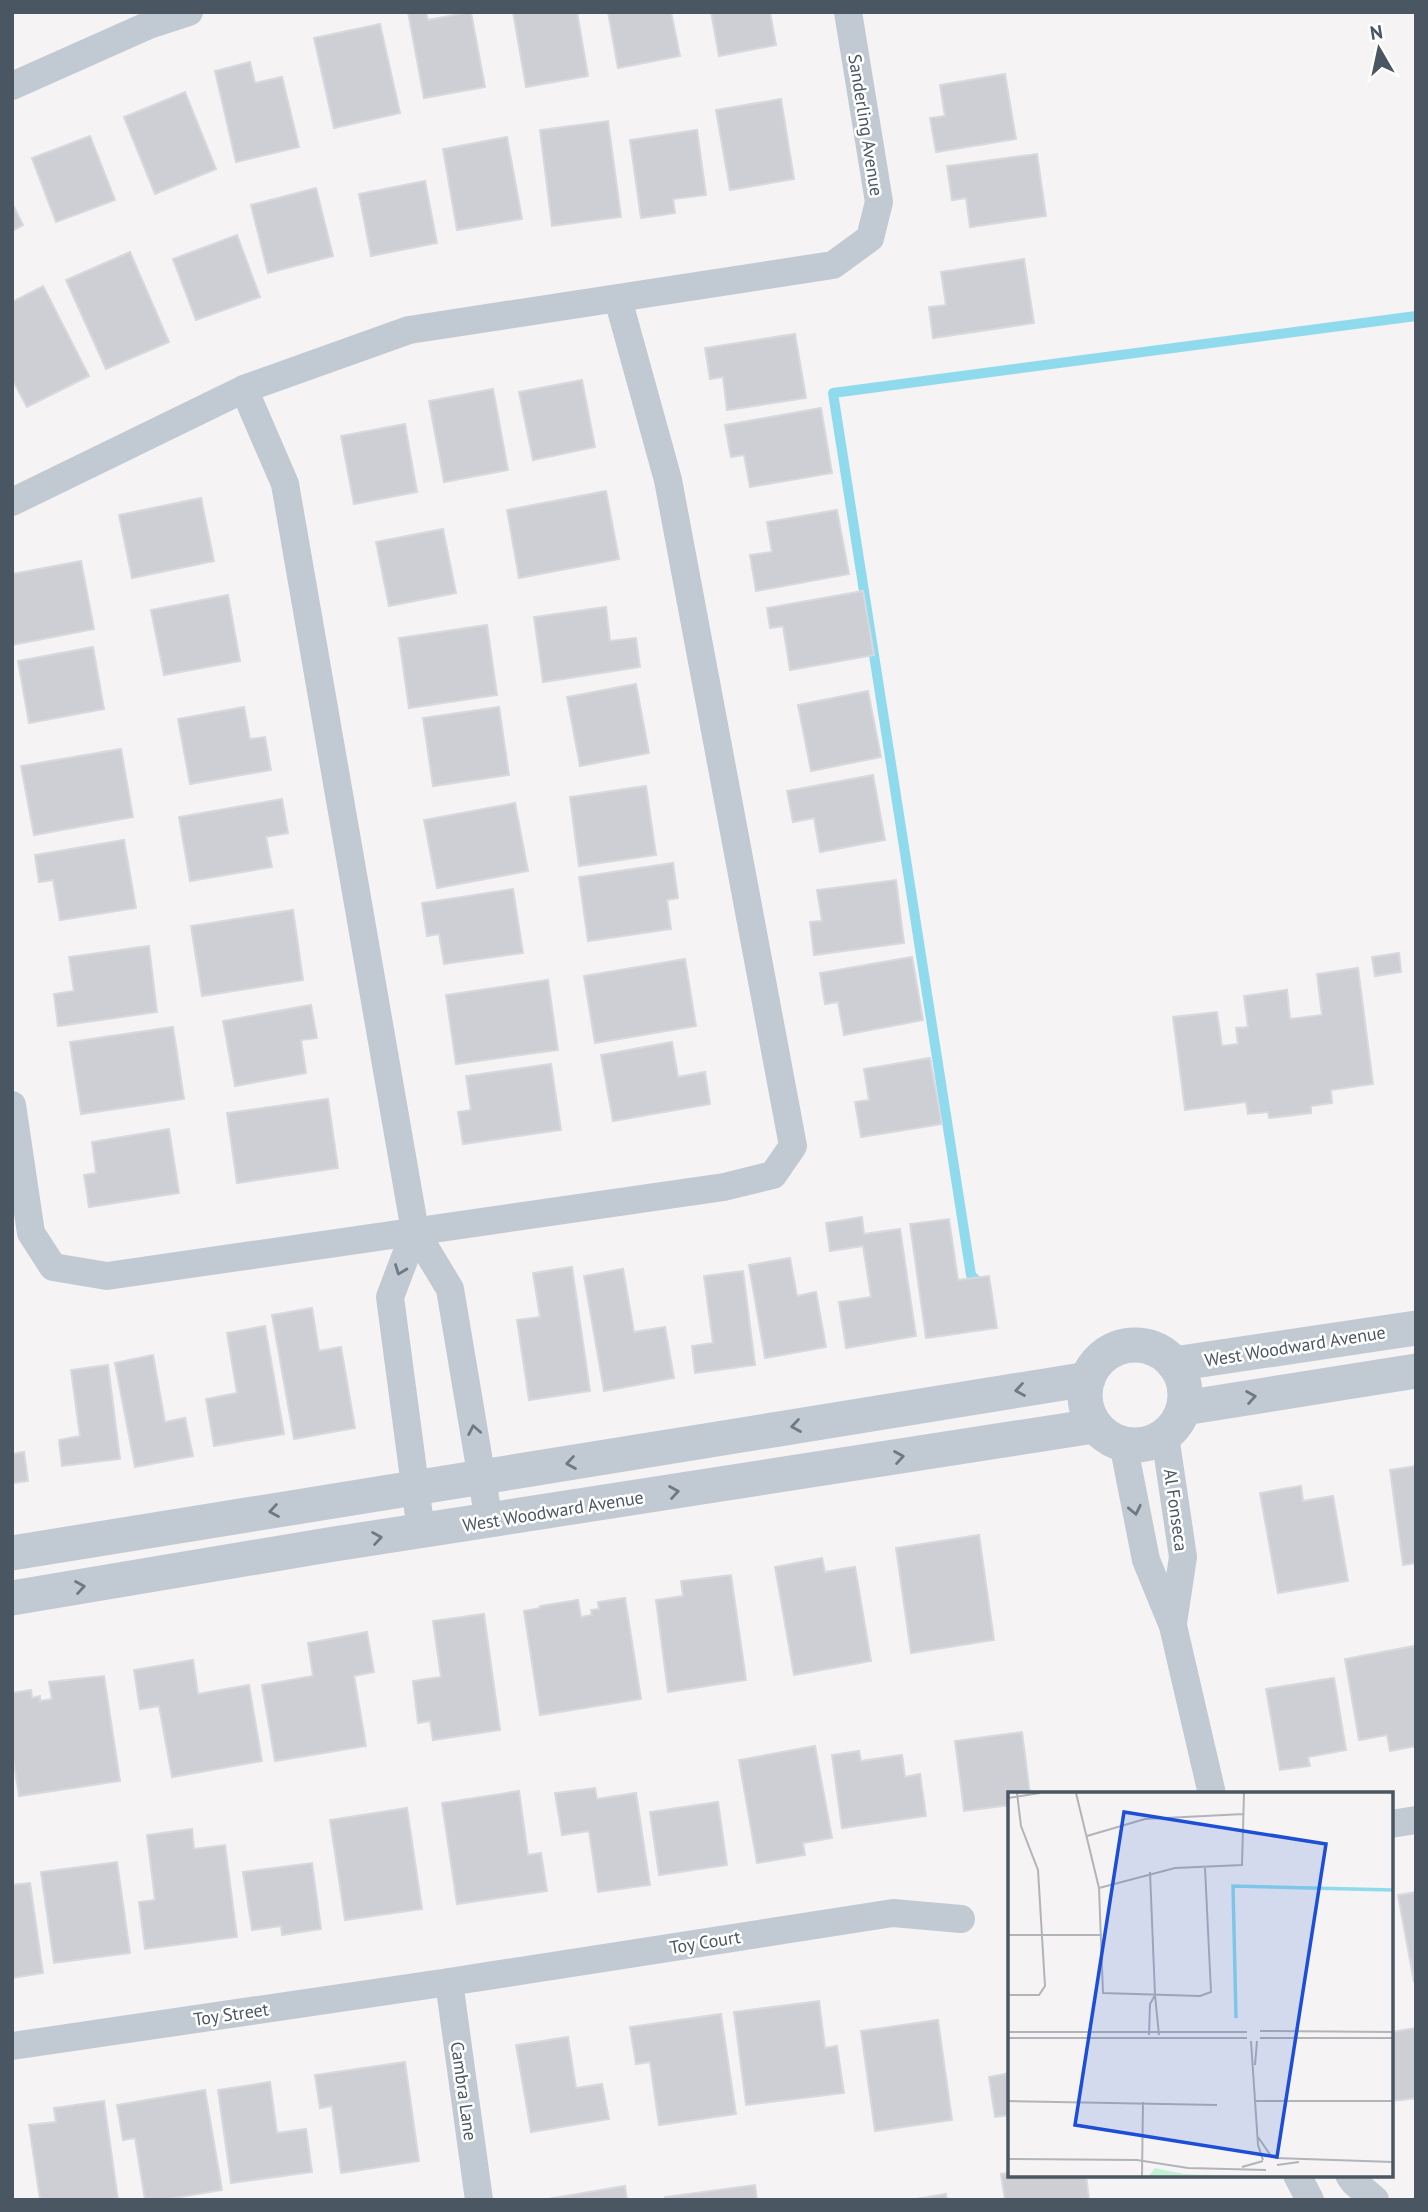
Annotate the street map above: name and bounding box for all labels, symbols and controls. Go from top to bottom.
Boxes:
north arrow [1344,14,1414,84]
text: N [1368,19,1384,45]
street label: Sanderling Avenue [843,52,889,198]
one-way arrow [394,1263,408,1275]
street label: West Woodward Avenue [1203,1320,1387,1372]
one-way arrow [1014,1382,1026,1397]
one-way arrow [1246,1390,1257,1405]
one-way arrow [790,1419,801,1434]
one-way arrow [467,1424,482,1436]
one-way arrow [893,1450,905,1465]
one-way arrow [565,1455,577,1470]
street label: Al Fonseca [1159,1467,1193,1553]
street label: West Woodward Avenue [461,1485,645,1537]
one-way arrow [668,1485,680,1500]
one-way arrow [268,1503,280,1518]
one-way arrow [1127,1504,1142,1516]
one-way arrow [371,1531,383,1546]
one-way arrow [74,1580,86,1595]
inset map [1008,1792,1393,2177]
street label: Toy Court [668,1925,742,1959]
street label: Toy Street [192,1997,270,2031]
street label: Cambra Lane [446,2040,482,2142]

